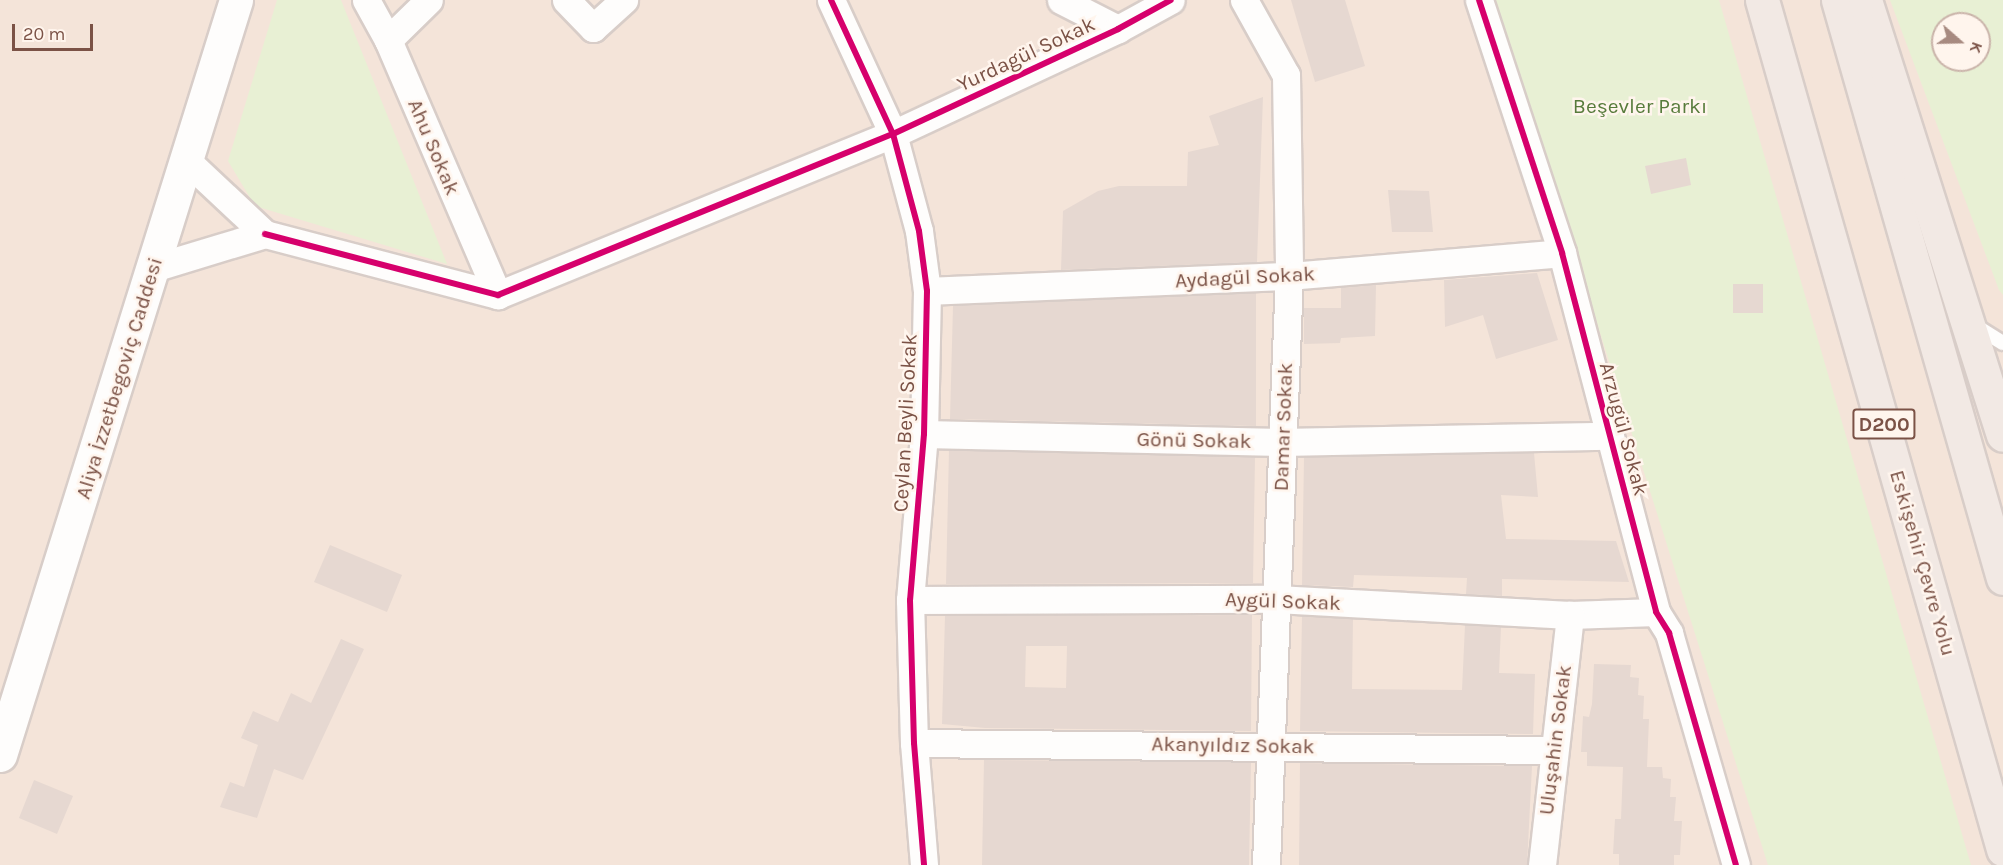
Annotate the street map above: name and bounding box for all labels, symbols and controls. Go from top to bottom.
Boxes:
street label: Yurdagül Sokak [953,11,1099,97]
scale bar [15,12,96,50]
north arrow [1931,12,1991,72]
text: 20 m [23,23,65,45]
text: K [1966,39,1987,56]
park label: Beşevler Parkı [1573,93,1707,119]
street label: Ahu Sokak [403,95,465,199]
street label: Aliya İzzetbegoviç Caddesi [70,254,168,502]
street label: Aydagül Sokak [1174,261,1316,293]
street label: Ceylan Beyli Sokak [888,333,922,513]
street label: Arzugül Sokak [1594,359,1654,499]
street label: Damar Sokak [1268,362,1298,492]
road number: D200 [1851,407,1917,441]
street label: Gönü Sokak [1136,426,1252,454]
street label: Eskişehir Çevre Yolu [1884,467,1962,659]
street label: Aygül Sokak [1225,586,1341,616]
street label: Uluşahin Sokak [1533,664,1577,816]
street label: Akanyıldız Sokak [1151,731,1315,759]

